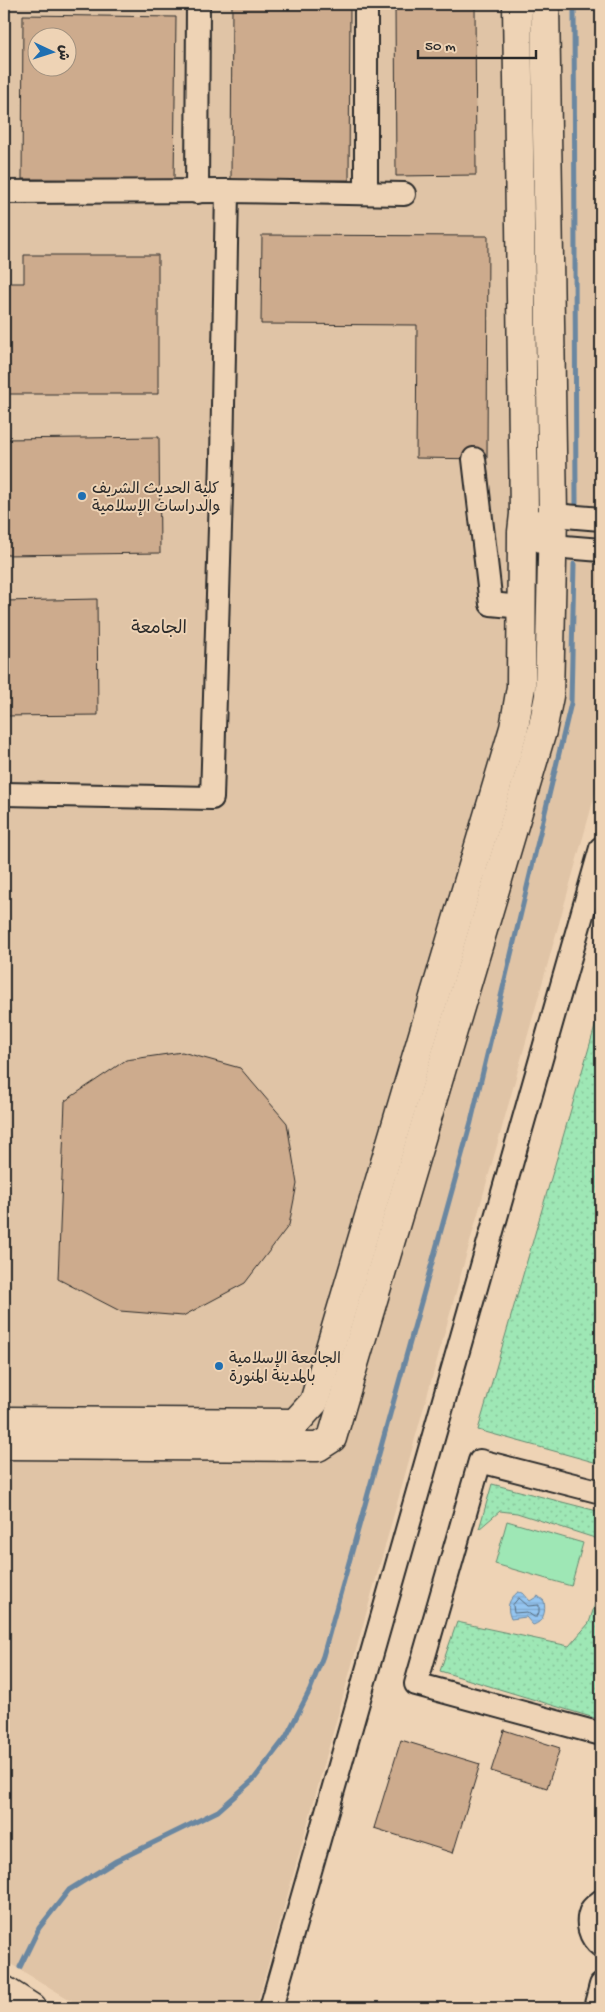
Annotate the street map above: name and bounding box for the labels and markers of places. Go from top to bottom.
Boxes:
place label: كلية الحديث الشريف والدراسات الإسلامية [92,480,221,518]
marker: كلية الحديث الشريف والدراسات الإسلامية [76,490,88,502]
place label: الجامعة الإسلامية بالمدينة المنورة [229,1350,341,1388]
marker: الجامعة الإسلامية بالمدينة المنورة [213,1360,225,1372]

